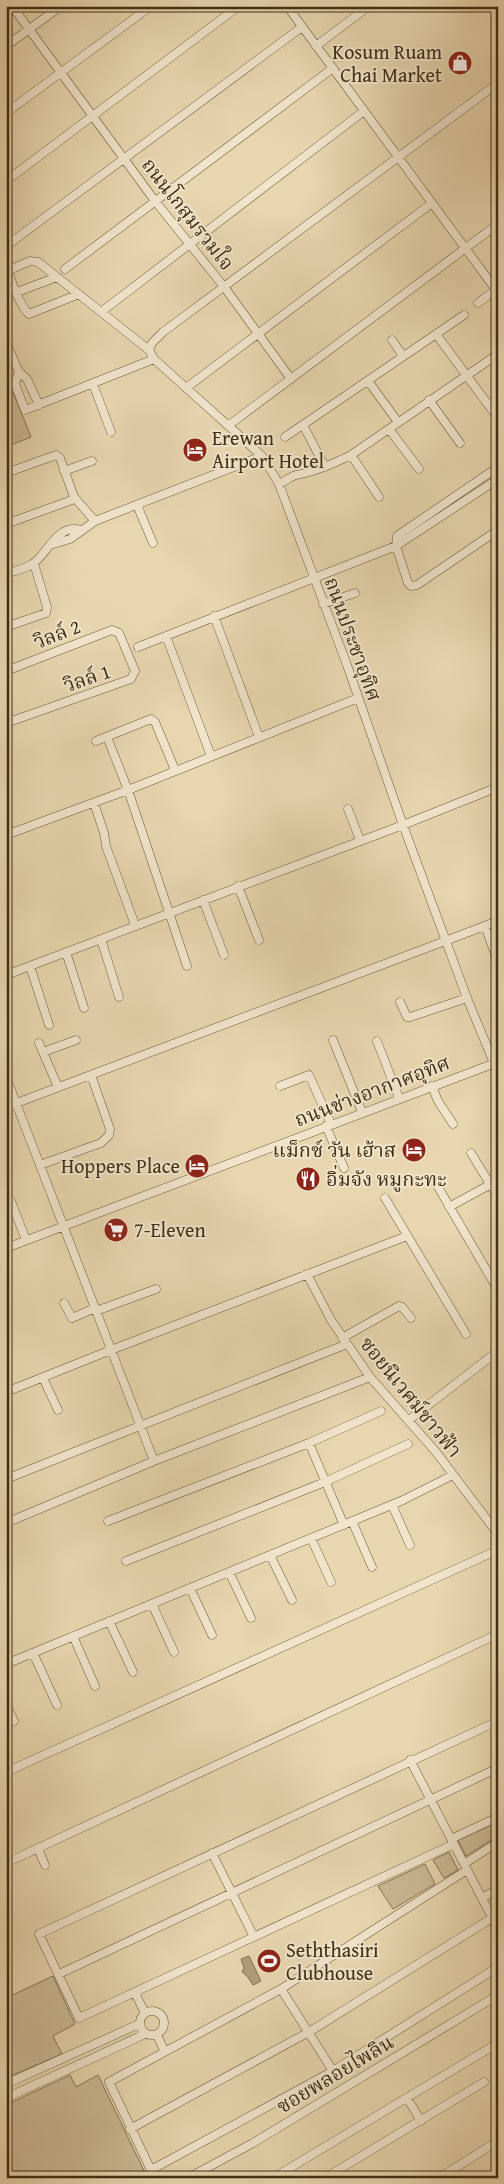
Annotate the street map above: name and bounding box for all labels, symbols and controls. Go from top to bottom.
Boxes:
place label: Kosum Ruam Chai Market [332,37,443,89]
shop icon: Kosum Ruam Chai Market [447,50,473,76]
street label: ถนนโกสุมรวมใจ [135,151,242,276]
place label: Erewan Airport Hotel [212,423,325,475]
hotel icon: Erewan Airport Hotel [182,437,208,463]
street label: ถนนประชาอุทิศ [318,573,389,705]
street label: วิลล์ 2 [29,611,85,656]
street label: วิลล์ 1 [59,656,114,699]
street label: ถนนช่างอากาศอุทิศ [290,1048,454,1134]
place label: แม็กซ์ วัน เฮ้าส [273,1135,396,1164]
hotel icon: แม็กซ์ วัน เฮ้าส [401,1137,427,1163]
place label: Hoppers Place [61,1151,180,1180]
hotel icon: Hoppers Place [184,1153,210,1179]
place label: อิ่มจัง หมูกะทะ [326,1164,447,1193]
restaurant icon: อิ่มจัง หมูกะทะ [295,1166,321,1192]
place label: 7-Eleven [134,1215,206,1244]
supermarket icon: 7-Eleven [103,1217,129,1243]
street label: ซอยนิเวศม์ชาวฟ้า [353,1330,469,1463]
place label: Seththasiri Clubhouse [286,1935,379,1987]
sports icon: Seththasiri Clubhouse [256,1948,282,1974]
street label: ซอยพลอยไพลิน [271,2027,399,2120]

